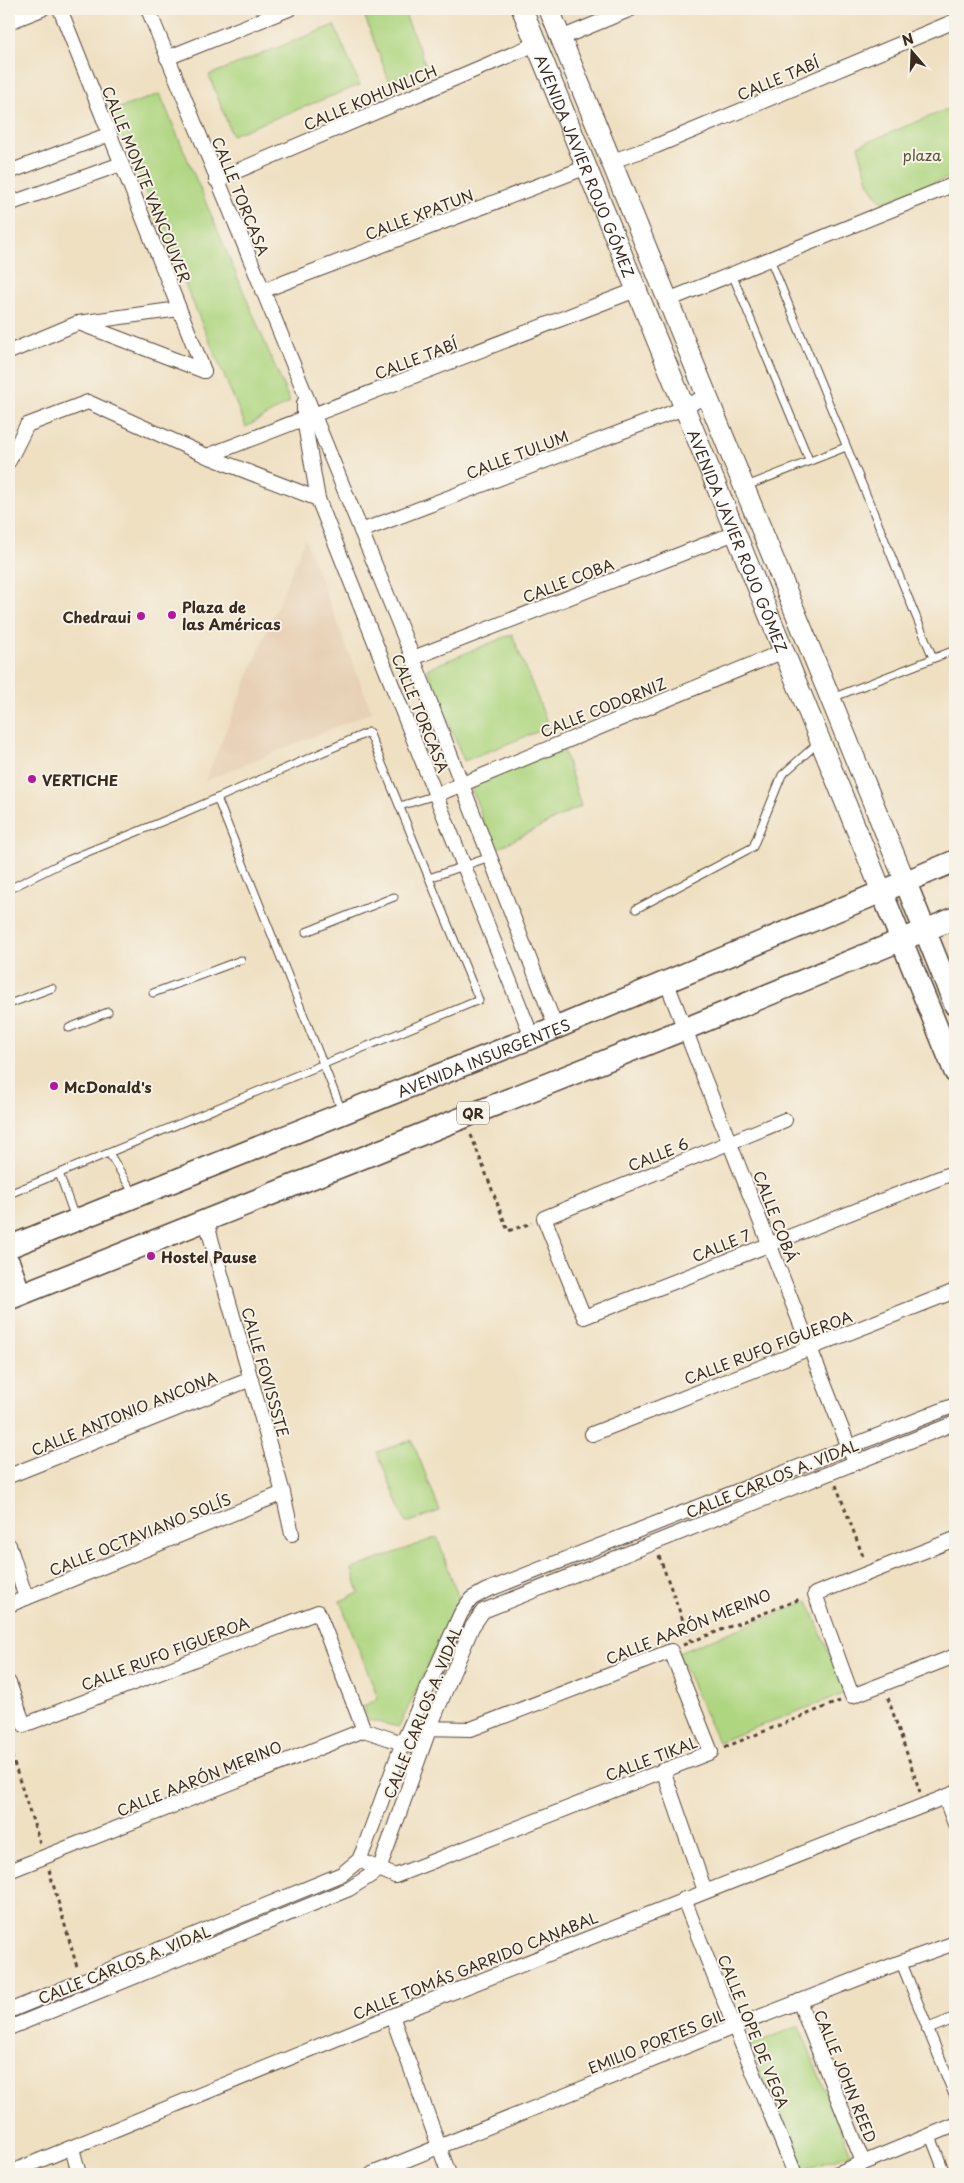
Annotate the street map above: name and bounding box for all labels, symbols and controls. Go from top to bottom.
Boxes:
north arrow [886,28,936,78]
text: N [899,28,916,51]
street label: CALLE TABÍ [733,50,823,106]
street label: AVENIDA JAVIER ROJO GÓMEZ [530,51,642,280]
street label: CALLE KOHUNLICH [300,58,440,136]
street label: CALLE MONTE VANCOUVER [97,82,197,286]
street label: CALLE TORCASA [207,133,275,259]
park label: plaza [903,143,942,166]
street label: CALLE XPATUN [361,183,477,245]
street label: CALLE TABÍ [371,331,462,384]
street label: CALLE TULUM [462,424,572,484]
street label: AVENIDA JAVIER ROJO GÓMEZ [683,426,794,656]
street label: CALLE COBA [519,552,617,608]
place label: Plaza de las Américas [182,595,281,635]
place label: Chedraui [62,605,131,628]
marker: Plaza de las Américas [166,609,178,621]
marker: Chedraui [135,610,147,622]
street label: CALLE TORCASA [387,650,455,776]
street label: CALLE CODORNIZ [537,671,670,743]
place label: VERTICHE [42,768,118,791]
marker: VERTICHE [26,773,38,785]
street label: AVENIDA INSURGENTES [393,1012,573,1102]
place label: McDonald's [64,1075,152,1098]
marker: McDonald's [48,1080,60,1092]
road number: QR [457,1102,489,1124]
street label: CALLE 6 [624,1131,692,1177]
street label: CALLE COBÁ [748,1167,804,1265]
street label: CALLE 7 [688,1223,754,1267]
place label: Hostel Pause [161,1245,257,1268]
marker: Hostel Pause [145,1250,157,1262]
street label: CALLE FOVISSSTE [236,1304,296,1440]
street label: CALLE RUFO FIGUEROA [681,1304,855,1390]
street label: CALLE ANTONIO ANCONA [28,1365,220,1461]
street label: CALLE CARLOS A. VIDAL [682,1433,862,1523]
street label: CALLE OCTAVIANO SOLÍS [46,1487,234,1581]
street label: CALLE AARÓN MERINO [602,1582,774,1670]
street label: CALLE RUFO FIGUEROA [78,1610,252,1696]
street label: CALLE CARLOS A. VIDAL [377,1622,467,1802]
street label: CALLE TIKAL [602,1730,701,1786]
street label: CALLE AARÓN MERINO [113,1734,285,1822]
street label: CALLE TOMÁS GARRIDO CANABAL [349,1905,601,2025]
street label: CALLE CARLOS A. VIDAL [34,1919,214,2009]
street label: CALLE LOPE DE VEGA [713,1951,795,2111]
street label: EMILIO PORTES GIL [584,2003,728,2079]
street label: CALLE JOHN REED [809,2006,883,2146]

